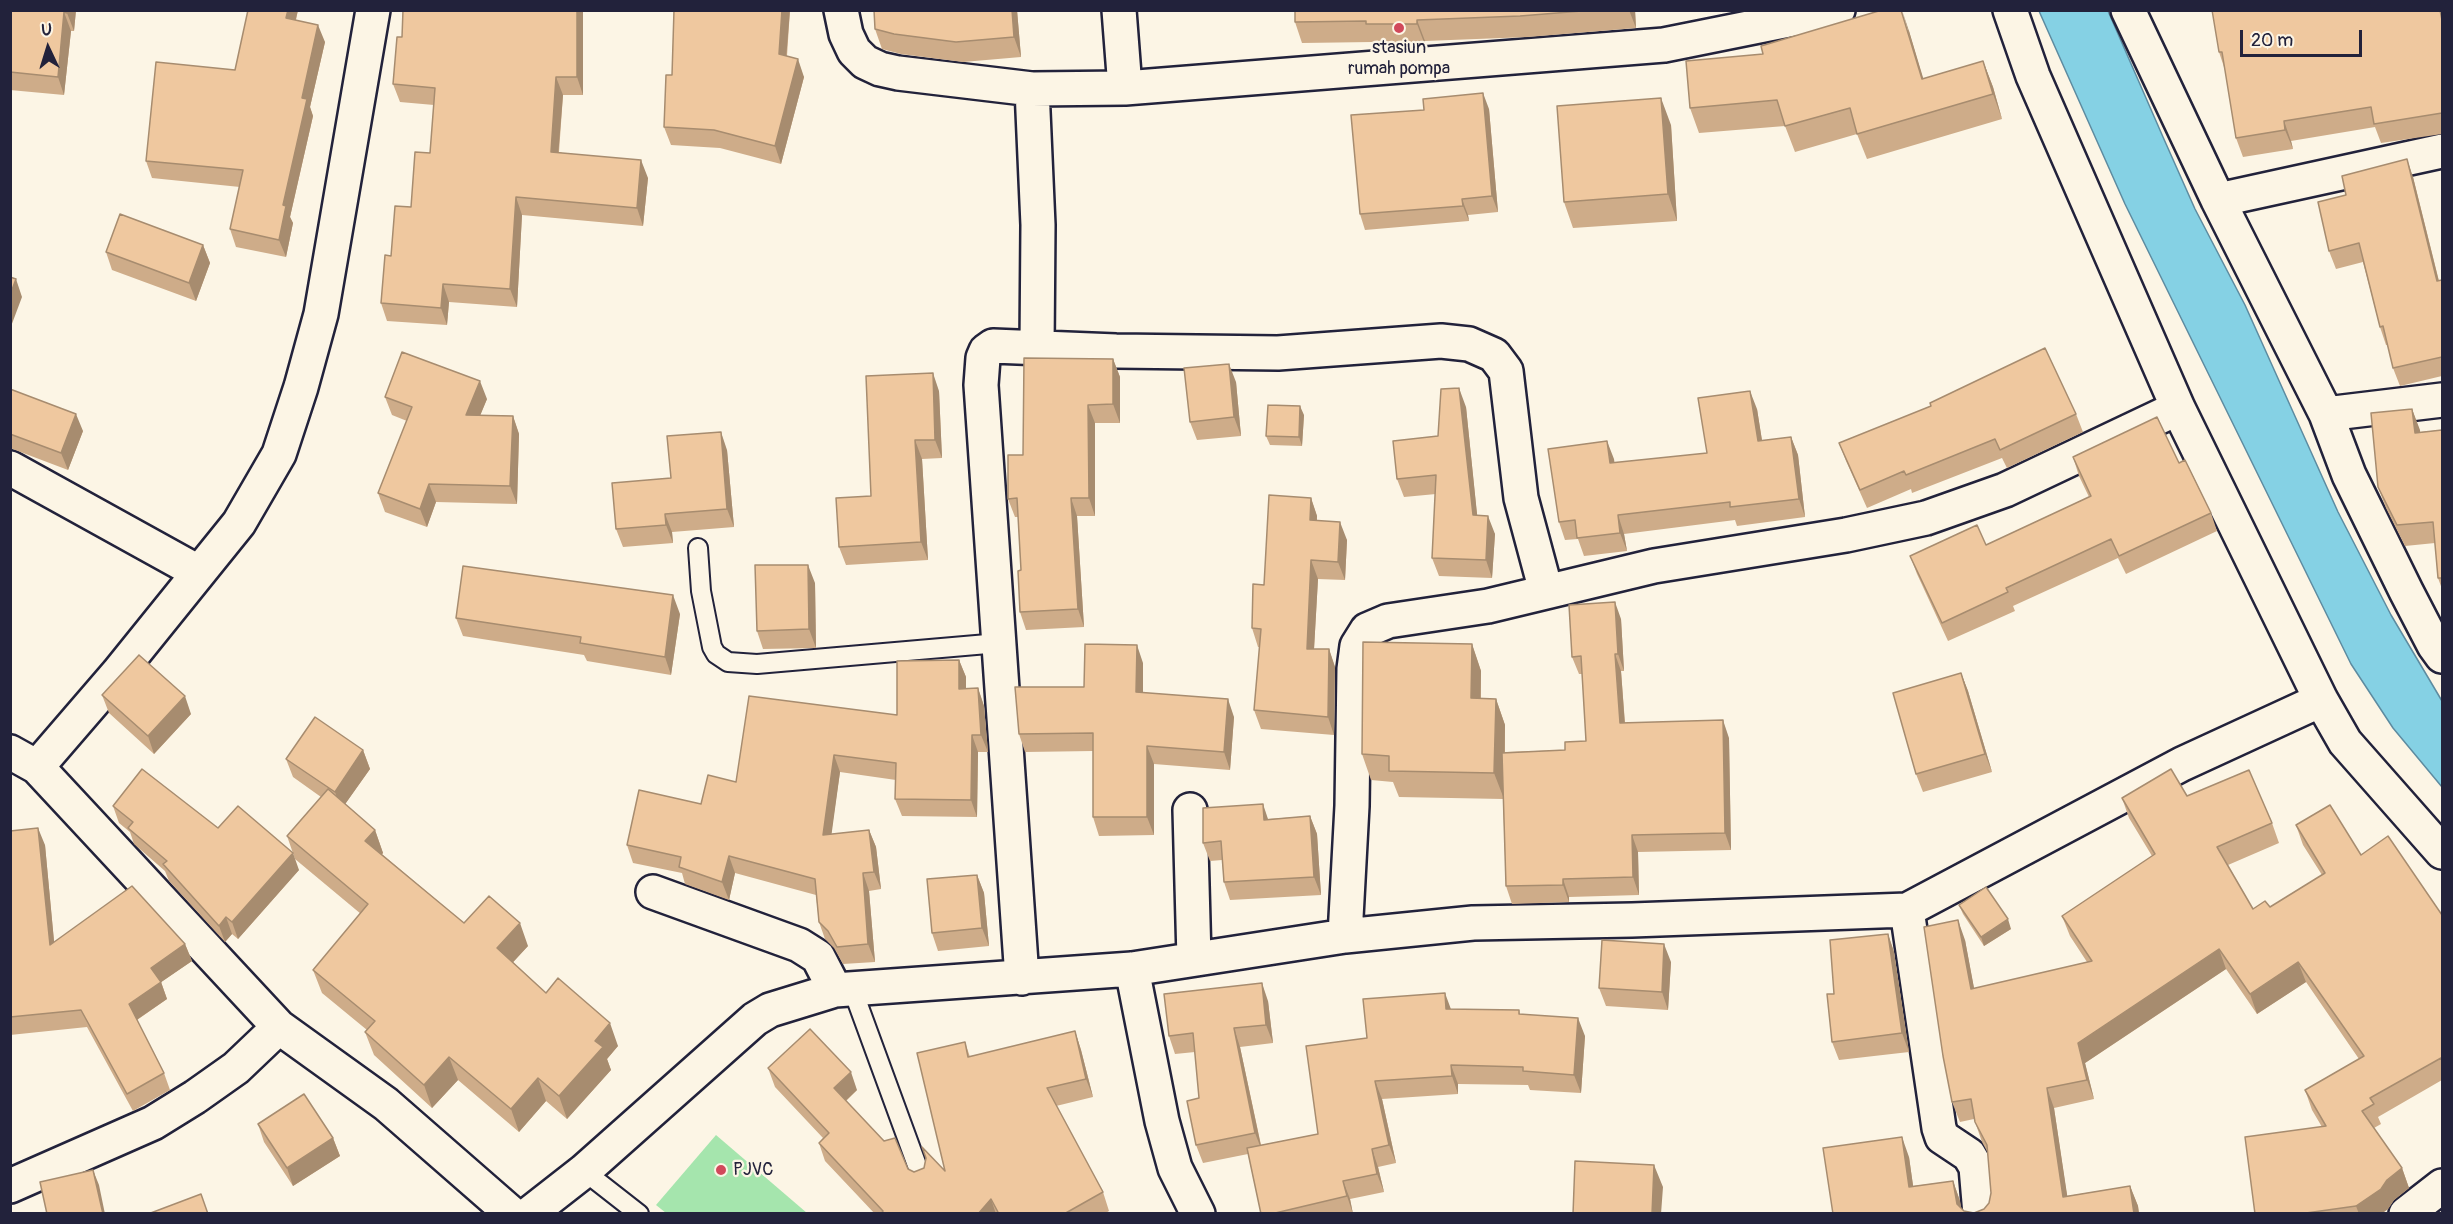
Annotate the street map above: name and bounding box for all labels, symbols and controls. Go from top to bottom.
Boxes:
north arrow [18,18,78,78]
scale bar [2243,18,2364,56]
text: U [41,20,53,40]
marker: stasiun rumah pompa [1392,21,1406,35]
text: 20 m [2251,29,2293,52]
place label: stasiun rumah pompa [1348,37,1450,80]
place label: PJVC [733,1159,773,1181]
marker: PJVC [714,1163,728,1177]

